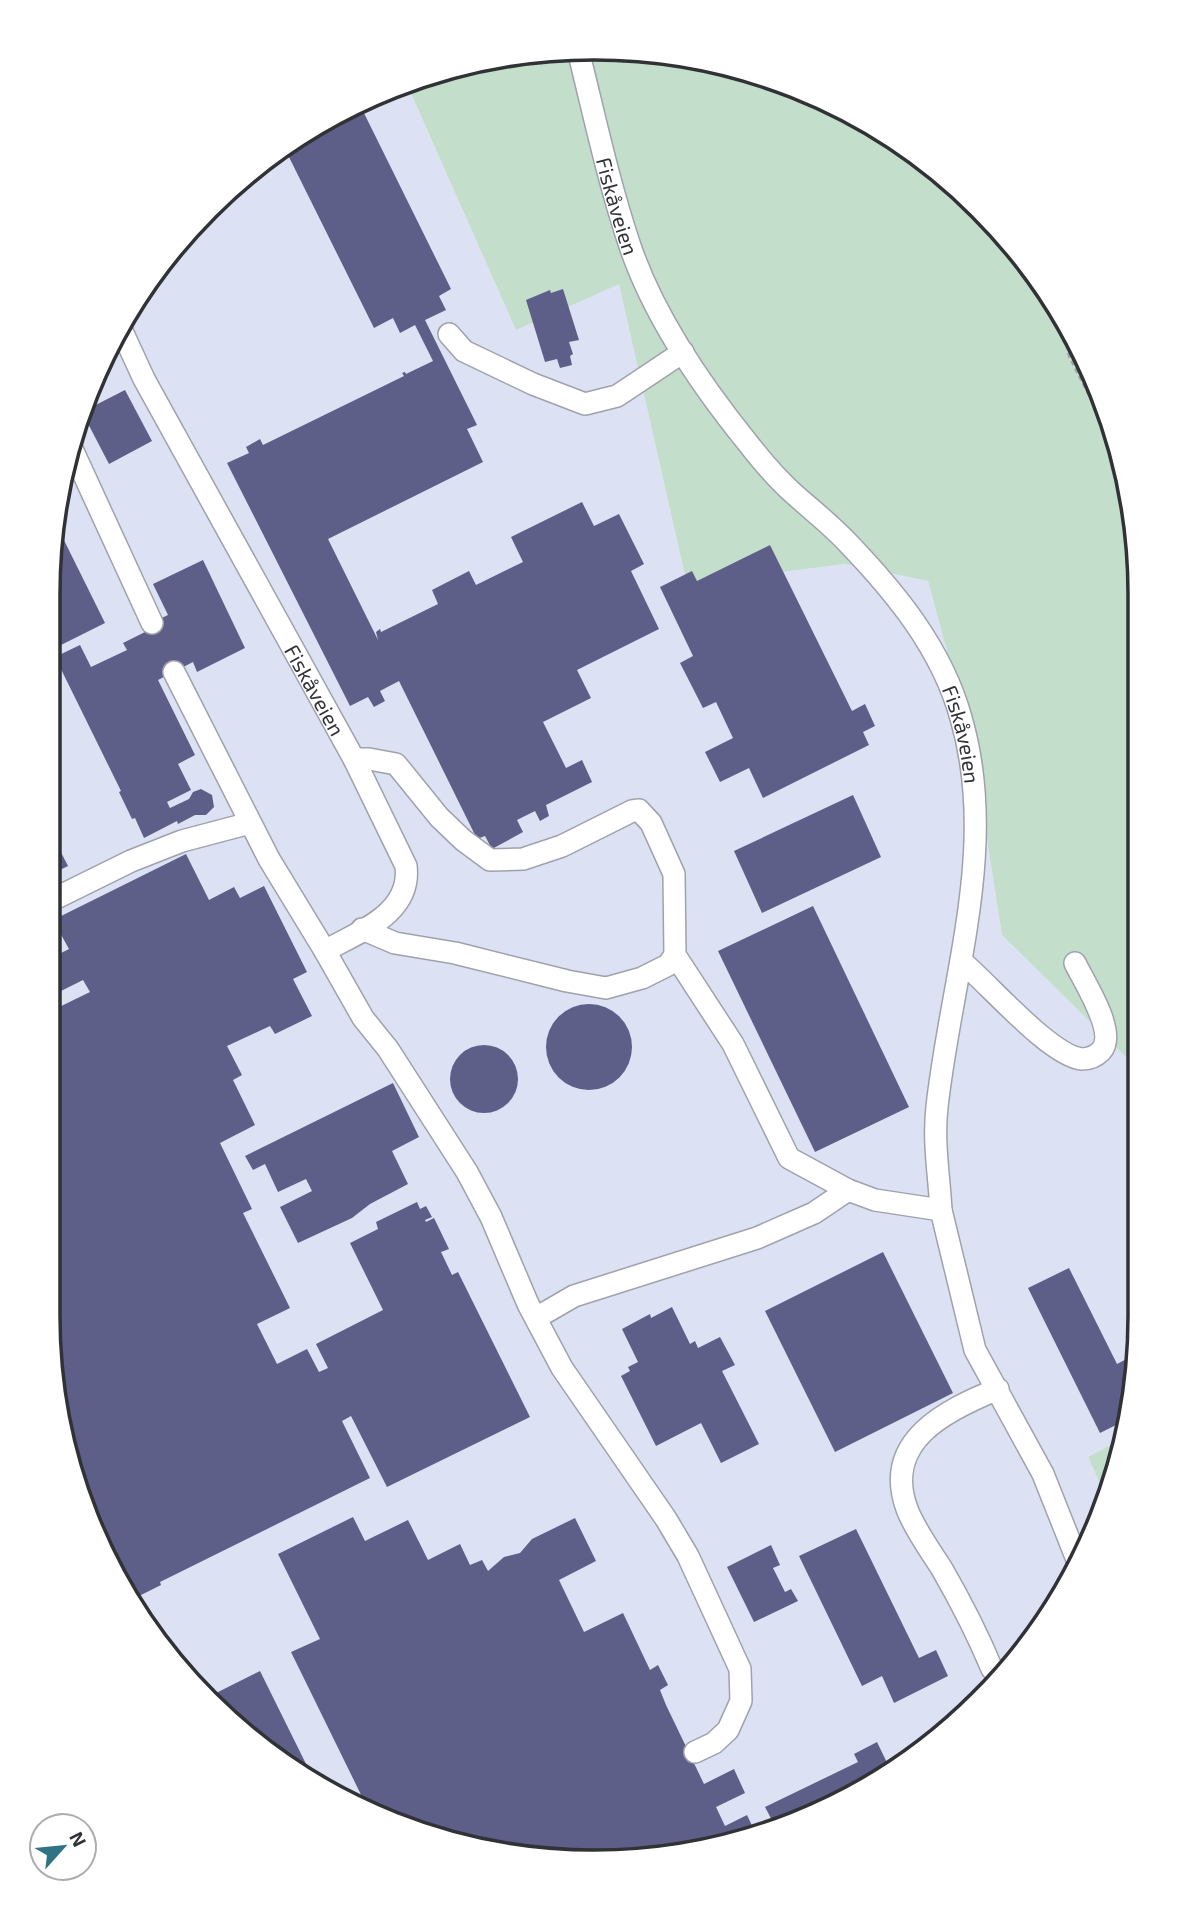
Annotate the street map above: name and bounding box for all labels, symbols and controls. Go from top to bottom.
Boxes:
street label: Fiskåveien [592,154,645,258]
street label: Fiskåveien [280,640,351,740]
street label: Fiskåveien [938,681,986,785]
north arrow [28,1812,98,1882]
text: N [65,1828,92,1850]

